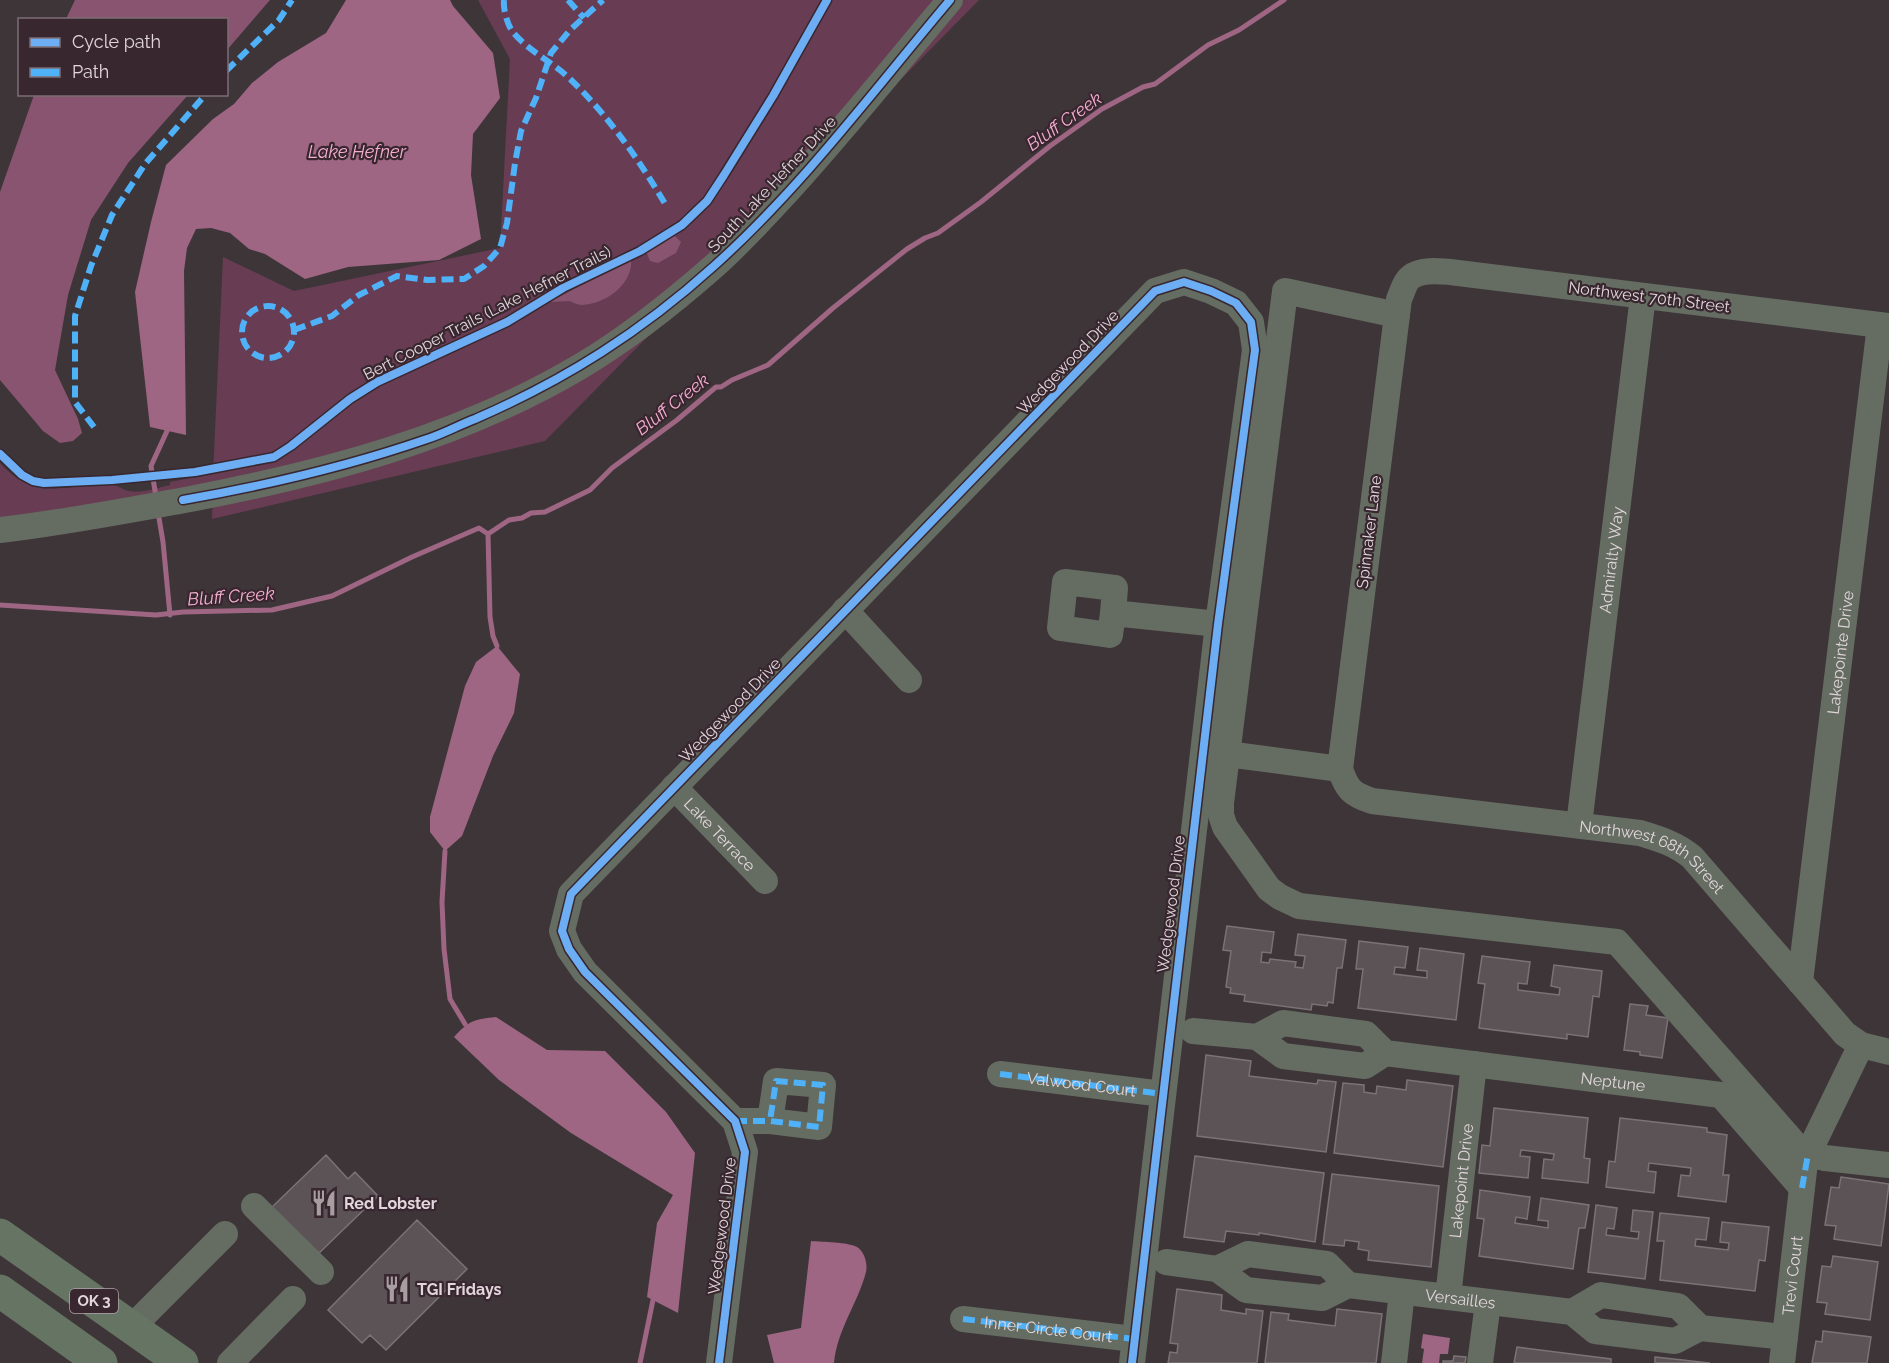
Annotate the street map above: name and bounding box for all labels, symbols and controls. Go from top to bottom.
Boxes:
legend [18,18,228,96]
text: Cycle path [72,31,161,52]
text: Path [72,61,109,82]
water label: Bluff Creek [1022,87,1106,155]
street label: South Lake Hefner Drive [704,112,840,256]
water label: Lake Hefner [308,141,407,162]
street label: Bert Cooper Trails (Lake Hefner Trails) [360,242,614,384]
street label: Northwest 70th Street [1567,278,1731,316]
street label: Wedgewood Drive [1013,306,1123,418]
water label: Bluff Creek [631,369,713,439]
street label: Spinnaker Lane [1353,474,1385,590]
street label: Admiralty Way [1595,505,1627,615]
water label: Bluff Creek [187,582,276,610]
street label: Lakepointe Drive [1823,589,1857,715]
street label: Wedgewood Drive [675,654,785,766]
street label: Lake Terrace [680,794,760,875]
street label: Northwest 68th Street [1578,816,1729,898]
street label: Wedgewood Drive [1153,834,1189,974]
street label: Valwood Court [1026,1068,1138,1100]
street label: Neptune [1580,1068,1647,1095]
street label: Lakepoint Drive [1445,1122,1477,1239]
street label: Wedgewood Drive [704,1156,740,1296]
restaurant icon: Red Lobster [309,1188,339,1218]
place label: Red Lobster [344,1194,437,1213]
street label: Trevi Court [1778,1234,1806,1316]
restaurant icon: TGI Fridays [382,1274,412,1304]
place label: TGI Fridays [417,1280,501,1299]
street label: Versailles [1424,1285,1497,1312]
road number: OK 3 [70,1289,118,1313]
street label: Inner Circle Court [983,1312,1114,1346]

